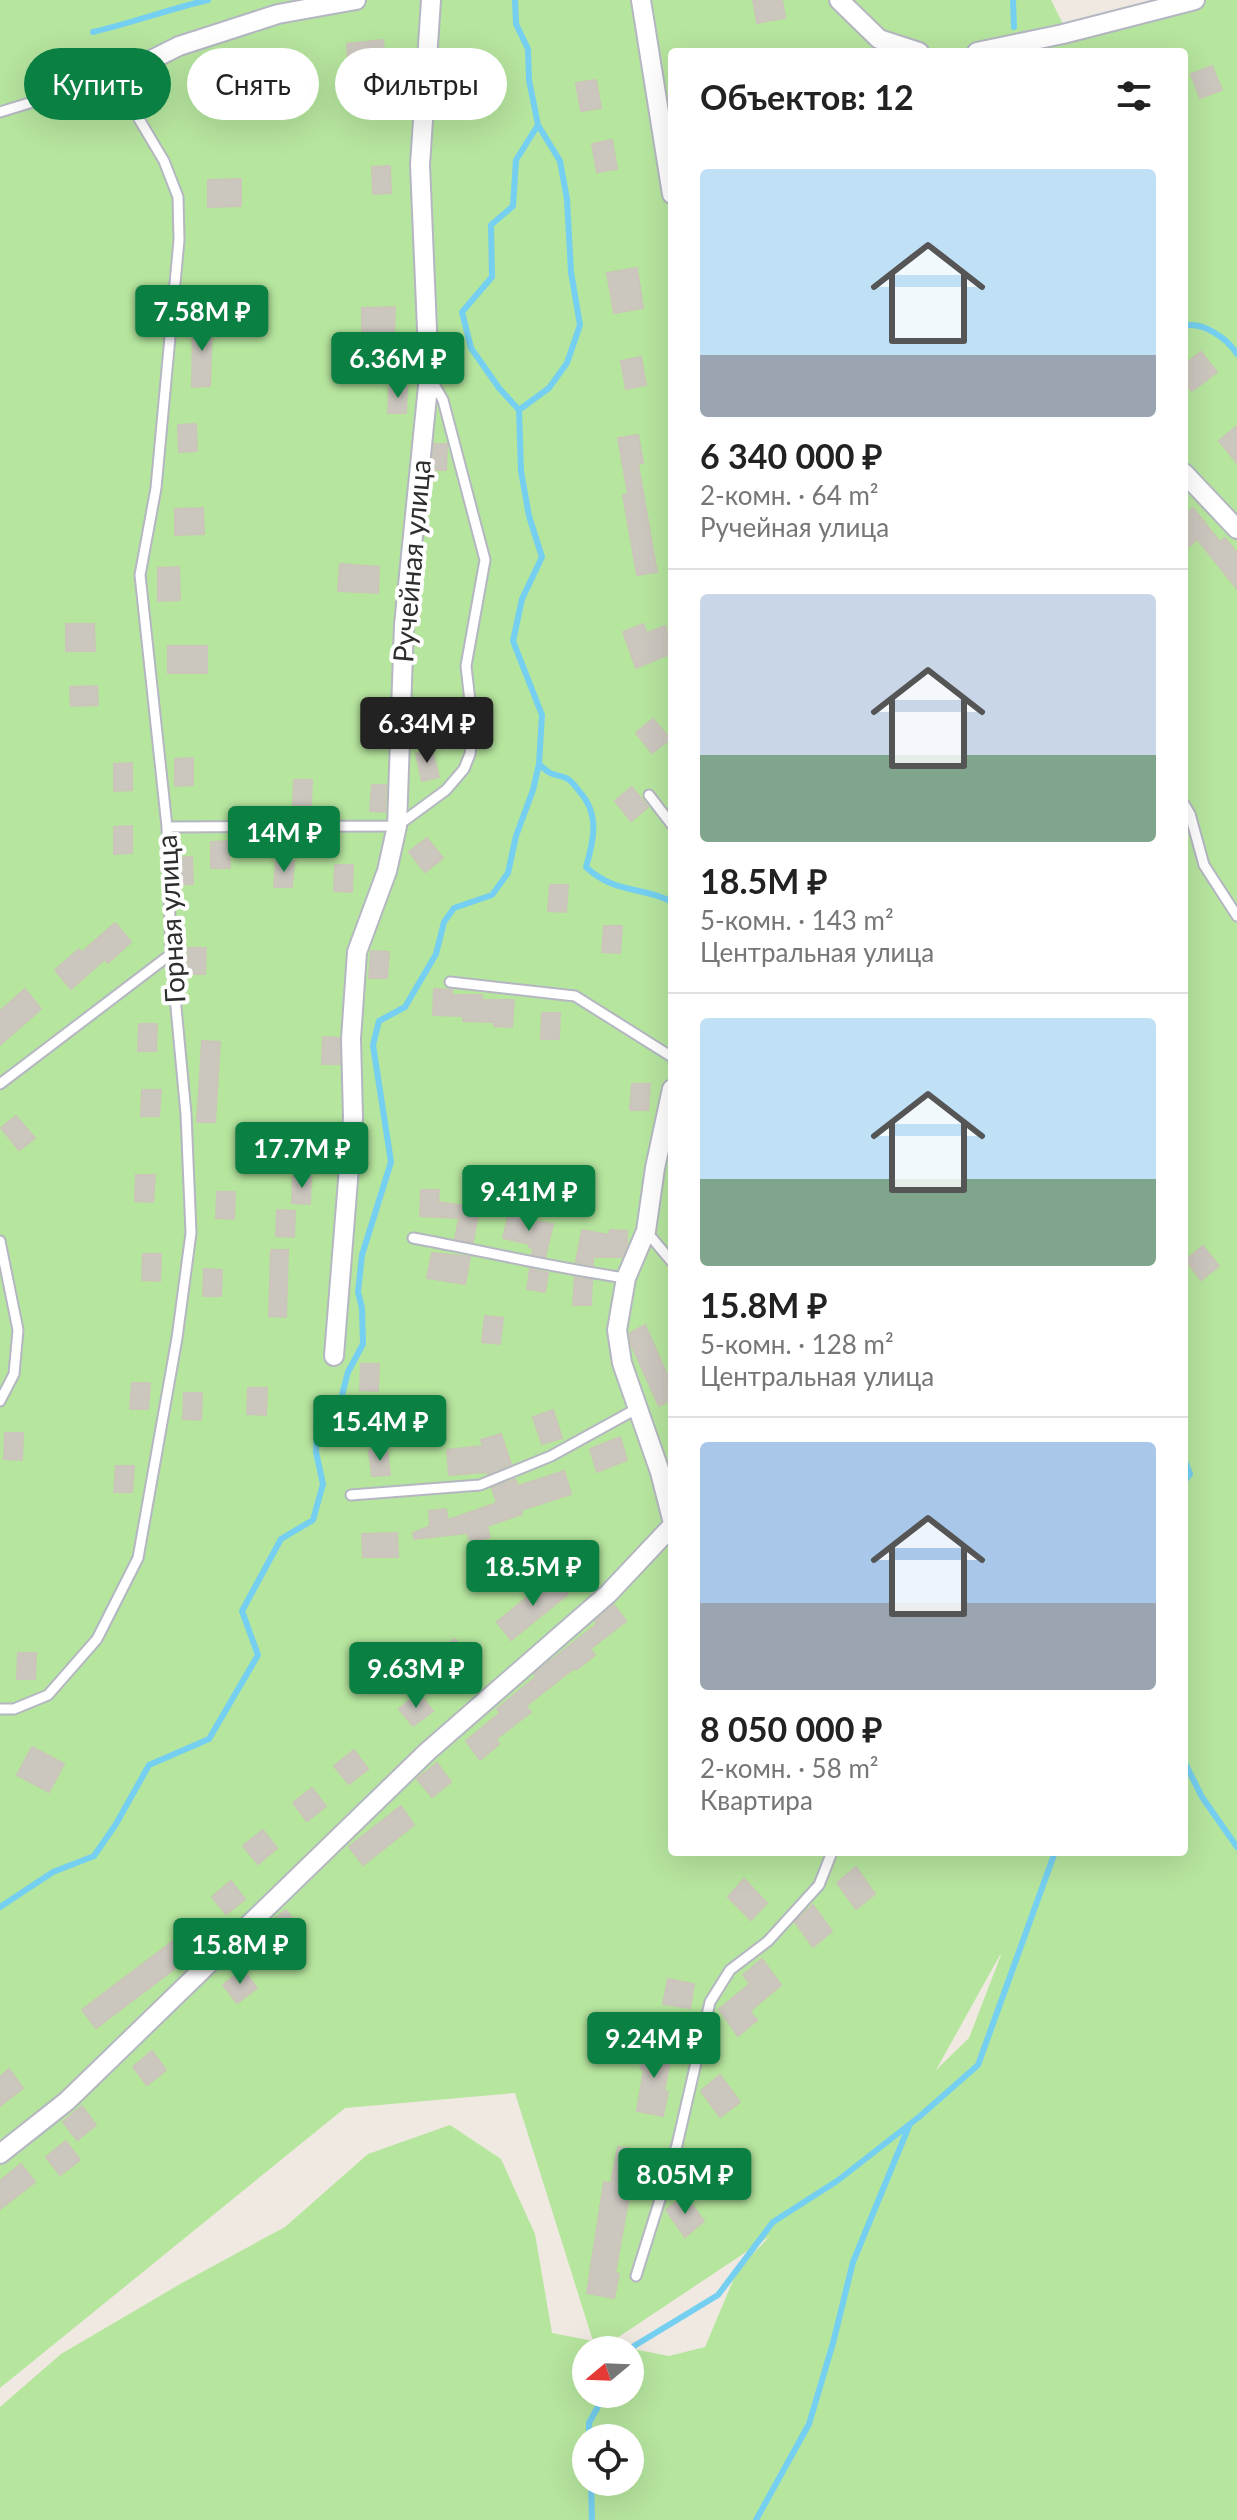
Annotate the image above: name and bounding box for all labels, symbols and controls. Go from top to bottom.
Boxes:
chip: Купить [24,48,171,120]
chip: Снять [187,48,319,120]
chip: Фильтры [335,48,507,120]
icon: filters [1112,74,1156,118]
text: Объектов: 12 [700,76,914,117]
icon: home [856,221,1000,365]
pin: 7.58M ₽ [128,285,276,353]
text: 7.58M ₽ [153,295,251,327]
pin: 6.36M ₽ [324,332,472,400]
text: 6.36M ₽ [349,342,447,374]
text: 6 340 000 ₽ [700,435,883,476]
street label: Ручейная улица [385,458,437,664]
text: 2-комн. · 64 m² [700,479,879,511]
text: Ручейная улица [700,511,889,543]
icon: home [856,646,1000,790]
pin: 6.34M ₽ [353,697,501,765]
text: 6.34M ₽ [378,707,476,739]
pin: 14M ₽ [228,806,340,874]
text: 14M ₽ [246,816,322,848]
street label: Горная улица [149,834,191,1004]
text: 18.5M ₽ [700,860,827,901]
text: 5-комн. · 143 m² [700,904,894,936]
text: Центральная улица [700,936,934,968]
icon: home [856,1070,1000,1214]
pin: 17.7M ₽ [228,1122,376,1190]
text: 17.7M ₽ [253,1132,351,1164]
pin: 9.41M ₽ [455,1165,603,1233]
text: 9.41M ₽ [480,1175,578,1207]
text: 15.8M ₽ [700,1284,827,1325]
text: 5-комн. · 128 m² [700,1328,894,1360]
text: Центральная улица [700,1360,934,1392]
pin: 15.4M ₽ [306,1395,454,1463]
text: 15.4M ₽ [331,1405,429,1437]
icon: home [856,1494,1000,1638]
pin: 18.5M ₽ [459,1540,607,1608]
text: 18.5M ₽ [484,1550,582,1582]
pin: 9.63M ₽ [342,1642,490,1710]
text: 9.63M ₽ [367,1652,465,1684]
text: 8 050 000 ₽ [700,1708,883,1749]
text: 2-комн. · 58 m² [700,1752,879,1784]
text: Квартира [700,1784,813,1816]
pin: 15.8M ₽ [166,1918,314,1986]
text: 15.8M ₽ [191,1928,289,1960]
pin: 9.24M ₽ [580,2012,728,2080]
text: 9.24M ₽ [605,2022,703,2054]
pin: 8.05M ₽ [611,2148,759,2216]
text: 8.05M ₽ [636,2158,734,2190]
north arrow [572,2336,644,2408]
map controls [572,2336,644,2496]
button: locate [572,2424,644,2496]

